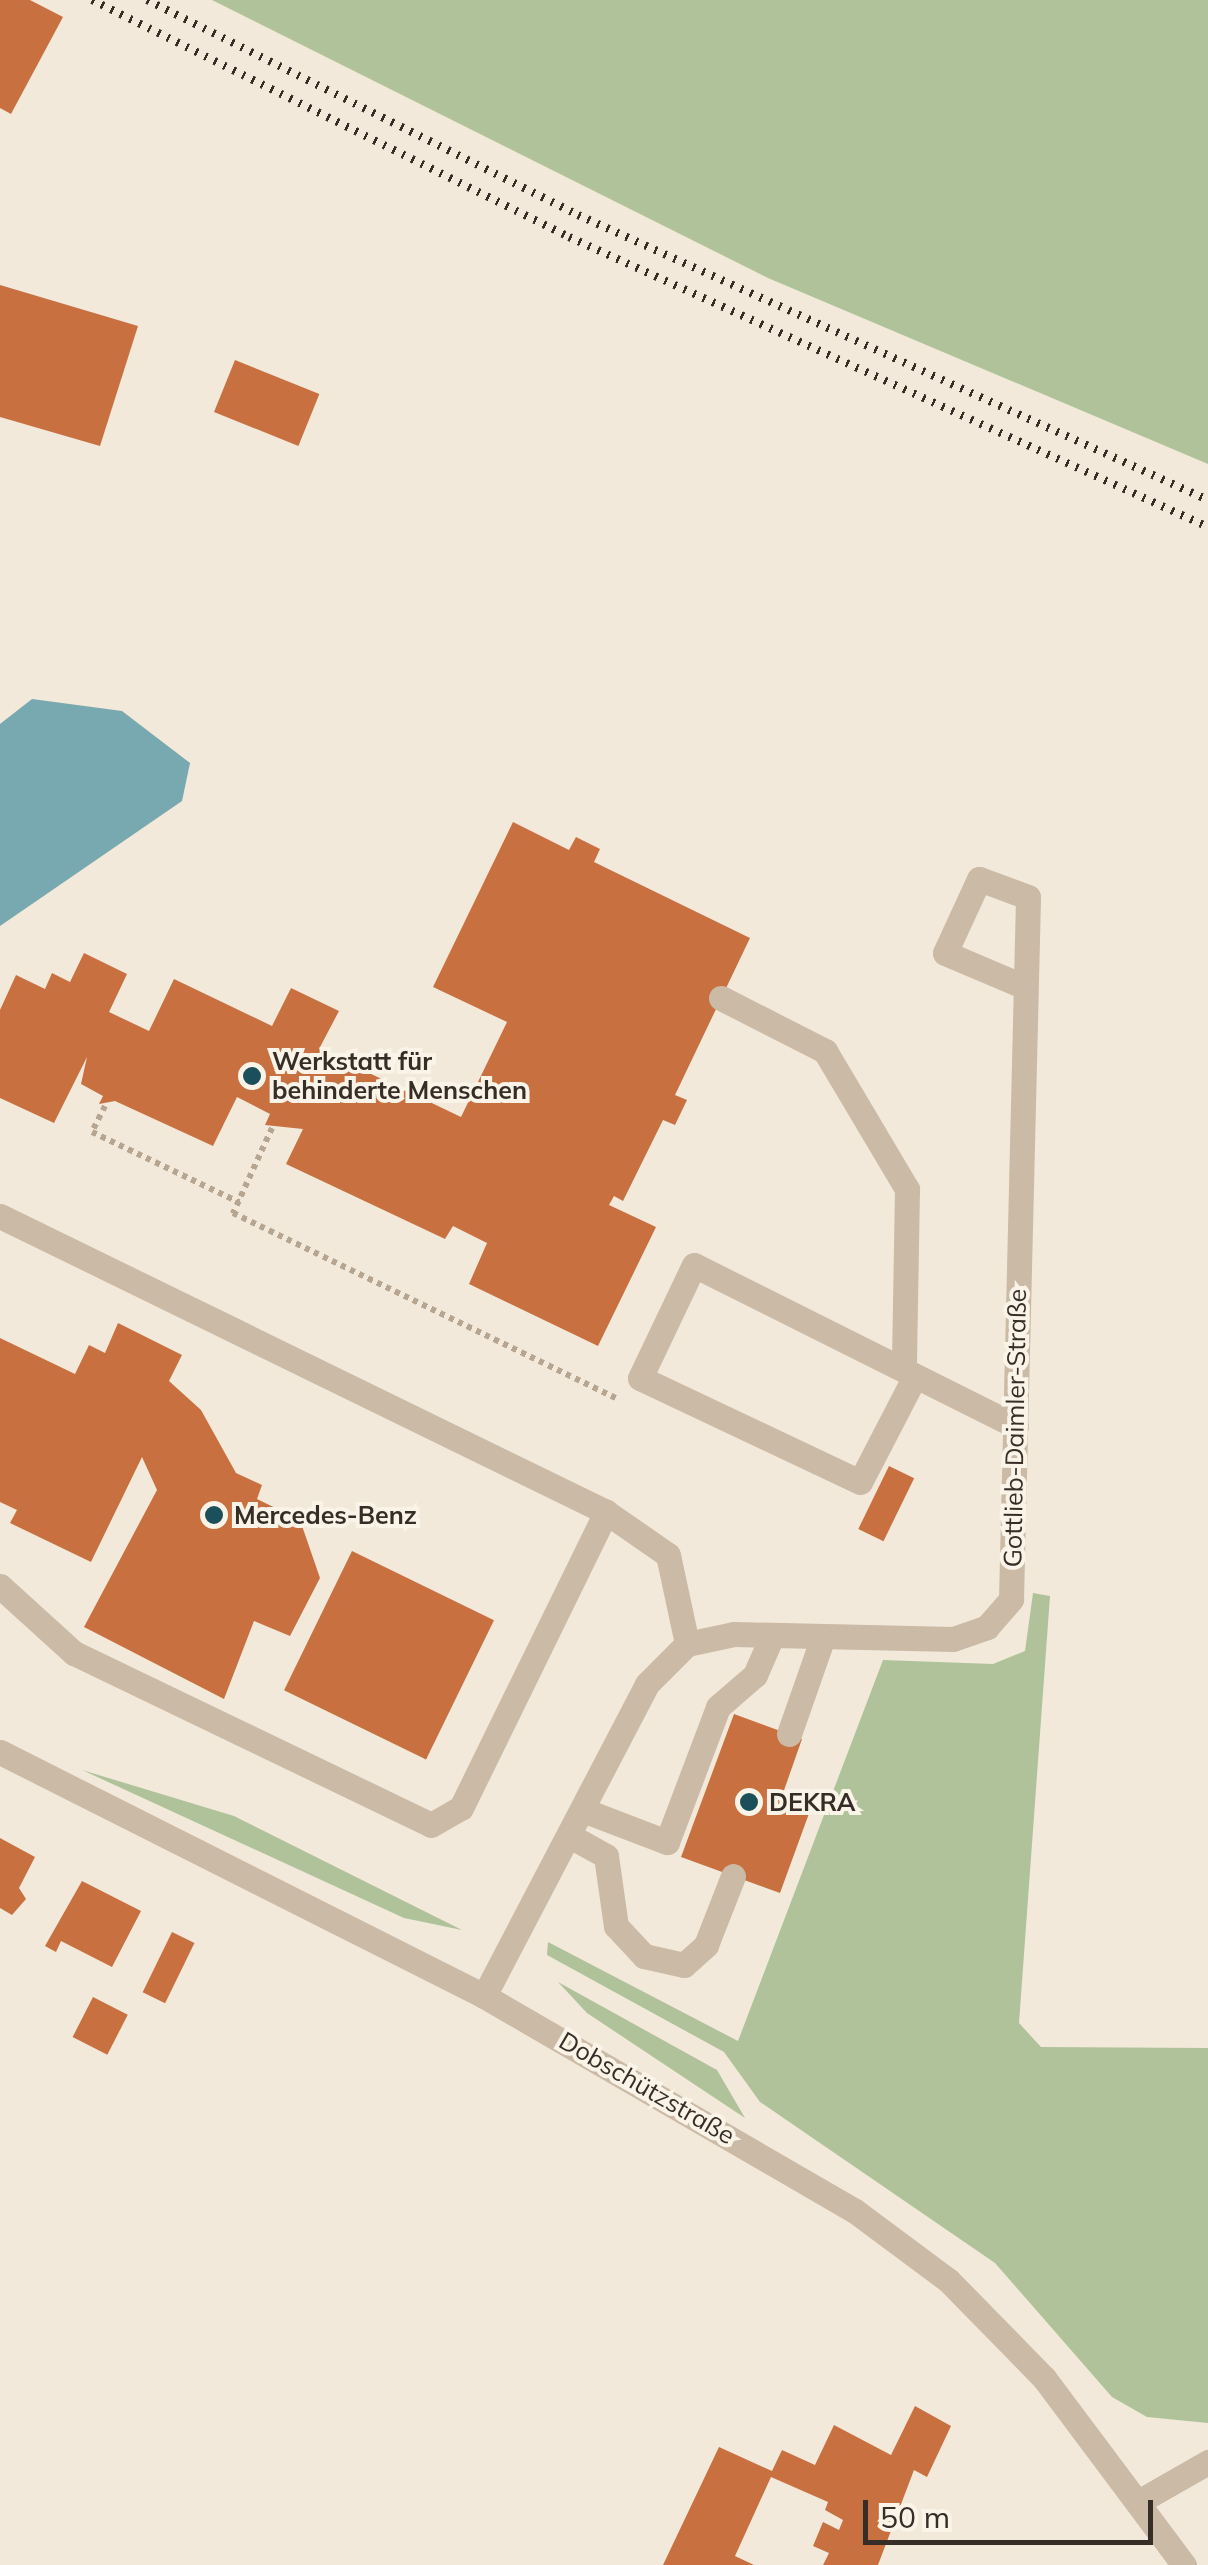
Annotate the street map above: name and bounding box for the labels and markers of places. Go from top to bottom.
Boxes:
place label: Werkstatt für behinderte Menschen [272,1047,527,1106]
marker: Werkstatt für behinderte Menschen [241,1065,263,1087]
place label: Mercedes-Benz [234,1500,417,1530]
marker: Mercedes-Benz [203,1504,225,1526]
place label: DEKRA [769,1787,856,1817]
marker: DEKRA [738,1791,760,1813]

